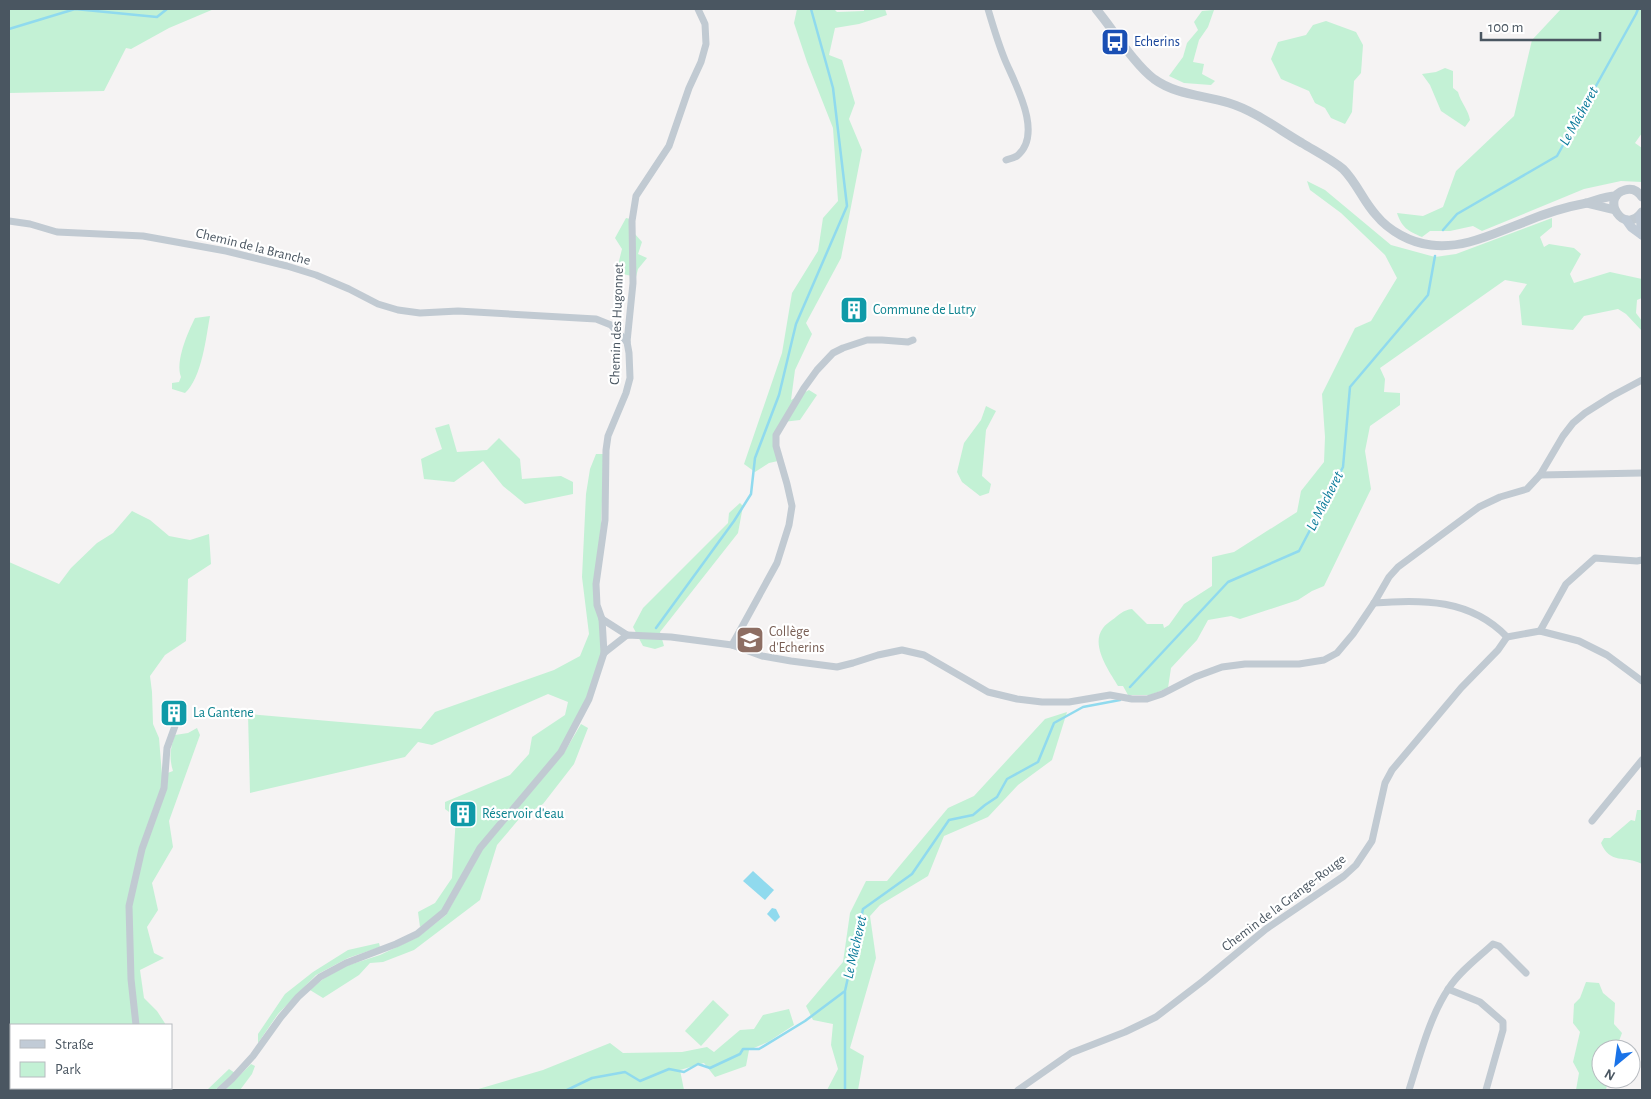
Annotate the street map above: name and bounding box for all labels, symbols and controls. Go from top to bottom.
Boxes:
scale bar [1481,10,1600,42]
text: 100 m [1488,20,1523,35]
bus stop icon: Echerins [1100,27,1130,57]
place label: Echerins [1134,35,1180,49]
water label: Le Mâcheret [1557,84,1601,148]
street label: Chemin de la Branche [194,226,312,268]
street label: Chemin des Hugonnet [608,262,626,385]
building icon: Commune de Lutry [839,295,869,325]
place label: Commune de Lutry [873,303,976,317]
water label: Le Mâcheret [1304,469,1346,533]
school or university icon: Collège d'Echerins [735,625,765,655]
place label: Collège d'Echerins [769,625,824,655]
building icon: La Gantene [159,698,189,728]
place label: La Gantene [193,706,254,720]
building icon: Réservoir d'eau [448,799,478,829]
place label: Réservoir d'eau [482,807,564,821]
street label: Chemin de la Grange-Rouge [1219,852,1349,954]
water label: Le Mâcheret [840,914,870,980]
legend [10,1024,172,1089]
text: Straße [55,1037,94,1052]
north arrow [1591,1039,1641,1089]
text: Park [55,1062,81,1077]
text: N [1603,1066,1618,1083]

